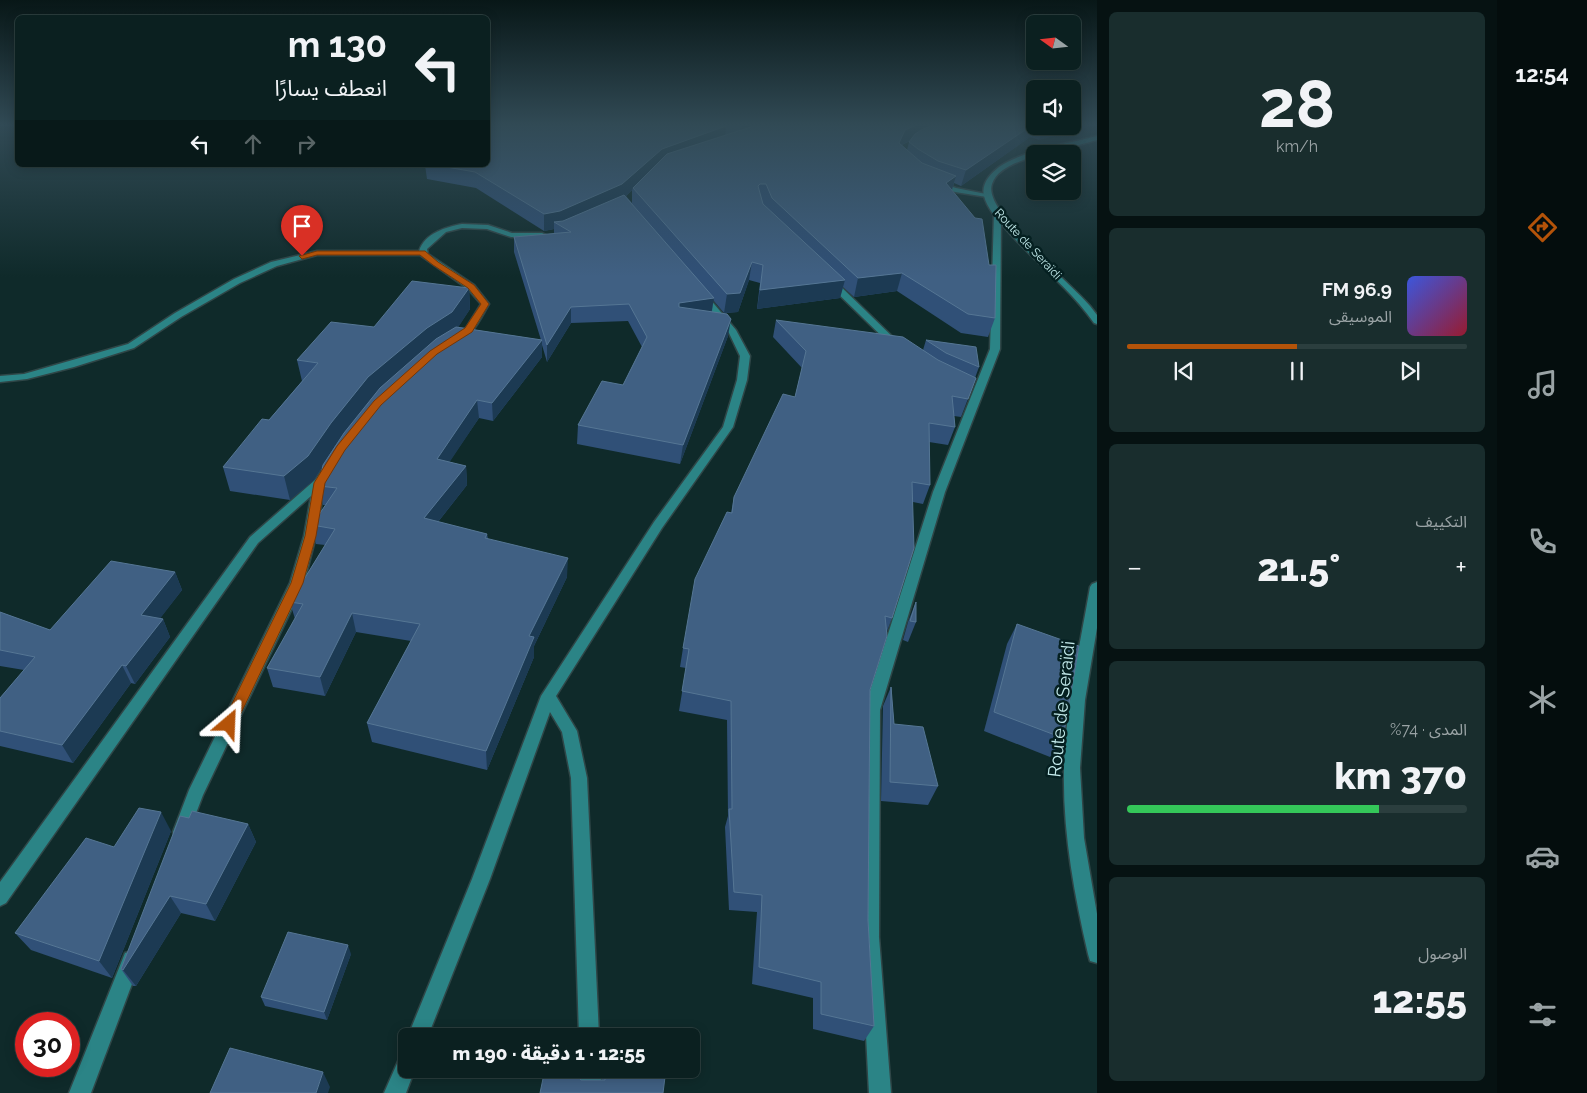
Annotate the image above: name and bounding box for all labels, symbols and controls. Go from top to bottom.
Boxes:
north arrow [1026,15,1081,70]
map controls [1026,15,1081,200]
text: 130 m [288,24,387,65]
icon: left [405,35,470,100]
text: 12:54 [1515,61,1569,87]
text: 28 [1259,66,1335,142]
text: انعطف يسارًا [275,75,387,101]
button: sound [1026,80,1081,135]
icon: left [186,130,214,158]
icon: ahead [239,130,267,158]
icon: right [292,130,320,158]
text: km/h [1276,137,1318,156]
button: layers [1026,145,1081,200]
pin [281,205,323,256]
street label: Route de Seraïdi [992,206,1064,282]
icon: directions [1525,210,1560,245]
icon: arrive [288,212,316,240]
text: 96.9 FM [1322,278,1392,300]
text: الموسيقى [1329,307,1392,326]
icon: previous [1170,357,1198,385]
icon: pause [1283,357,1311,385]
icon: next [1396,357,1424,385]
icon: music [1525,367,1560,402]
text: التكييف [1415,512,1467,531]
icon: phone [1525,524,1560,559]
text: 21.5° [1257,545,1340,590]
text: − [1127,551,1142,584]
text: + [1455,551,1467,584]
street label: Route de Seraïdi [1043,640,1079,778]
icon: climate [1525,682,1560,717]
position arrow [202,697,254,749]
text: المدى · 74% [1390,720,1467,739]
text: 370 km [1334,753,1467,798]
icon: car [1525,839,1560,874]
text: الوصول [1418,944,1467,963]
text: 12:55 [1372,977,1467,1022]
icon: filters [1525,997,1560,1032]
speed limit sign: 30 [15,1012,80,1077]
text: 12:55 · 1 دقيقة · 190 m [453,1042,645,1064]

